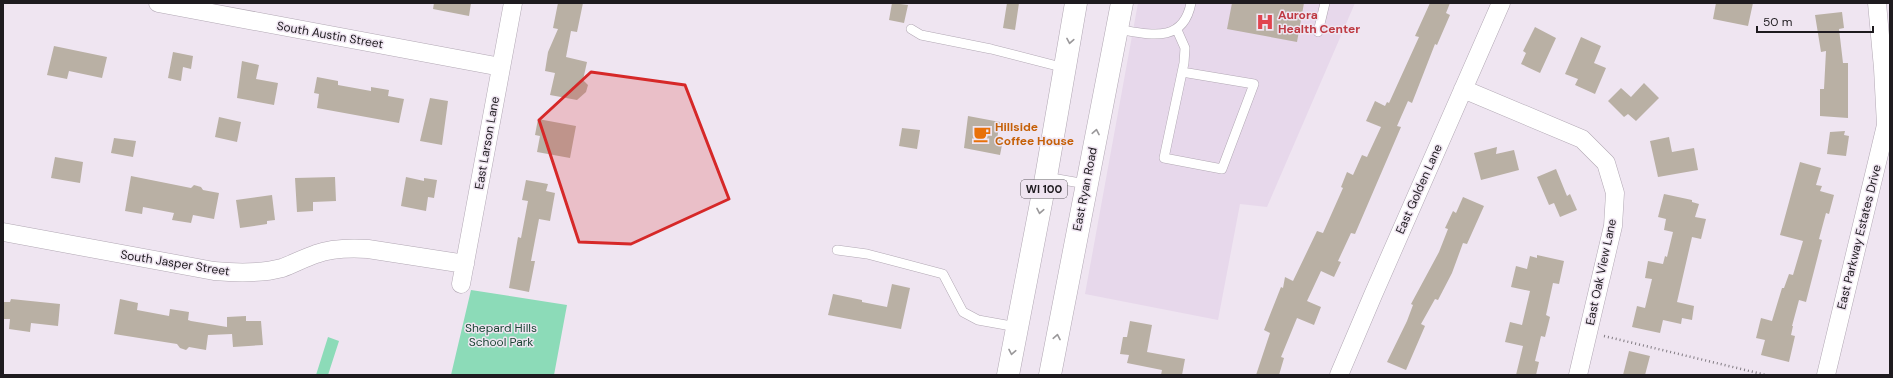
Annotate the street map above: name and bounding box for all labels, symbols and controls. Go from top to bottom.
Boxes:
place label: Aurora Health Center [1278,7,1360,37]
scale bar [1757,8,1873,34]
hospital icon: Aurora Health Center [1255,12,1275,32]
text: 50 m [1763,14,1792,30]
street label: South Austin Street [275,18,385,52]
one-way arrow [1066,38,1074,45]
street label: East Larson Lane [471,95,503,191]
place label: Hillside Coffee House [995,119,1074,149]
cafe icon: Hillside Coffee House [972,124,992,144]
one-way arrow [1092,129,1100,135]
street label: East Golden Lane [1392,141,1446,236]
street label: East Ryan Road [1069,146,1101,232]
street label: East Parkway Estates Drive [1833,163,1885,311]
road number: WI 100 [1021,180,1067,198]
one-way arrow [1036,208,1045,214]
street label: East Oak View Lane [1582,217,1620,327]
street label: South Jasper Street [119,246,231,280]
park label: Shepard Hills School Park [465,320,537,350]
one-way arrow [1052,334,1061,340]
one-way arrow [1009,349,1017,355]

